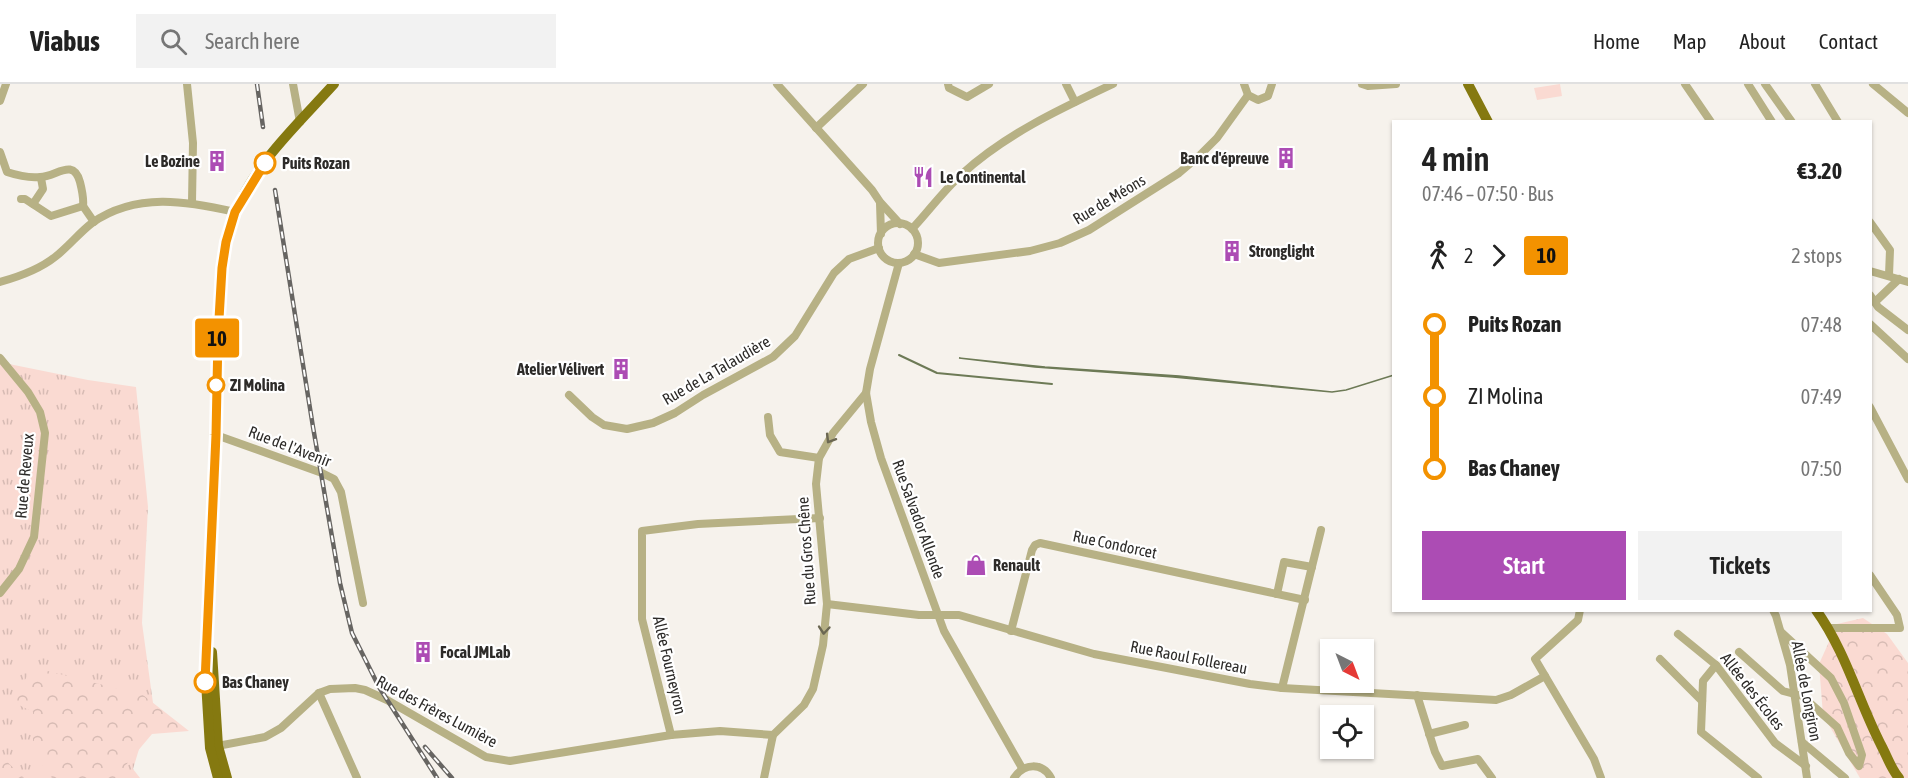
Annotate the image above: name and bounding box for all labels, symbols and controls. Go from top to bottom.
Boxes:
search box [136,14,556,68]
text: Viabus [30,25,100,57]
icon: search [157,25,190,58]
text: Search here [205,28,300,54]
text: Home [1593,29,1640,53]
text: Map [1673,29,1707,53]
text: About [1740,29,1786,53]
text: Contact [1819,29,1878,53]
text: 4 min [1422,140,1489,178]
building icon: Banc d'épreuve [1274,146,1298,170]
building icon: Le Bozine [205,149,229,173]
place label: Banc d'épreuve [1180,149,1269,167]
place label: Le Bozine [145,152,200,170]
marker: Puits Rozan [254,152,276,174]
place label: Puits Rozan [282,154,350,172]
text: €3.20 [1797,158,1842,184]
restaurant icon: Le Continental [911,165,935,189]
place label: Le Continental [940,168,1026,186]
street label: Rue de Méons [1070,170,1149,228]
text: 07:46 – 07:50 · Bus [1422,182,1554,205]
building icon: Stronglight [1220,239,1244,263]
icon: walk [1422,239,1455,272]
icon: forward [1482,239,1515,272]
place label: Stronglight [1249,242,1315,260]
text: 10 [1536,243,1556,267]
text: 2 [1464,244,1473,267]
text: 2 stops [1791,244,1842,267]
text: Puits Rozan [1468,311,1562,337]
text: 07:48 [1801,313,1842,336]
line badge: 10 [190,318,244,358]
text: 10 [207,326,227,350]
street label: Rue de La Talaudière [659,332,773,408]
building icon: Atelier Vélivert [609,357,633,381]
place label: Atelier Vélivert [516,360,604,378]
marker: ZI Molina [207,376,225,394]
place label: ZI Molina [230,376,285,394]
text: ZI Molina [1468,383,1543,409]
text: 07:49 [1801,385,1842,408]
street label: Rue de l'Avenir [246,422,334,470]
street label: Rue de Reveux [11,432,37,519]
one-way arrow [825,433,837,443]
text: Bas Chaney [1468,455,1560,481]
street label: Rue Salvador Allende [889,457,949,581]
text: 07:50 [1801,457,1842,480]
street label: Rue du Gros Chêne [793,496,819,606]
street label: Rue Condorcet [1071,526,1159,562]
button: Start [1422,531,1626,600]
button: Tickets [1638,531,1842,600]
shop icon: Renault [964,553,988,577]
place label: Renault [993,556,1040,574]
street label: Allée Fourneyron [649,614,690,716]
one-way arrow [818,625,831,634]
street label: Rue Raoul Follereau [1129,637,1249,677]
north arrow [1320,639,1374,693]
map controls [1320,639,1374,759]
street label: Allée de Longiron [1787,639,1826,743]
building icon: Focal JMLab [411,640,435,664]
place label: Focal JMLab [440,643,511,661]
street label: Allée des Écoles [1717,649,1789,733]
marker: Bas Chaney [194,671,216,693]
street label: Rue des Frères Lumière [374,672,500,750]
place label: Bas Chaney [222,673,289,691]
button: locate [1320,705,1374,759]

